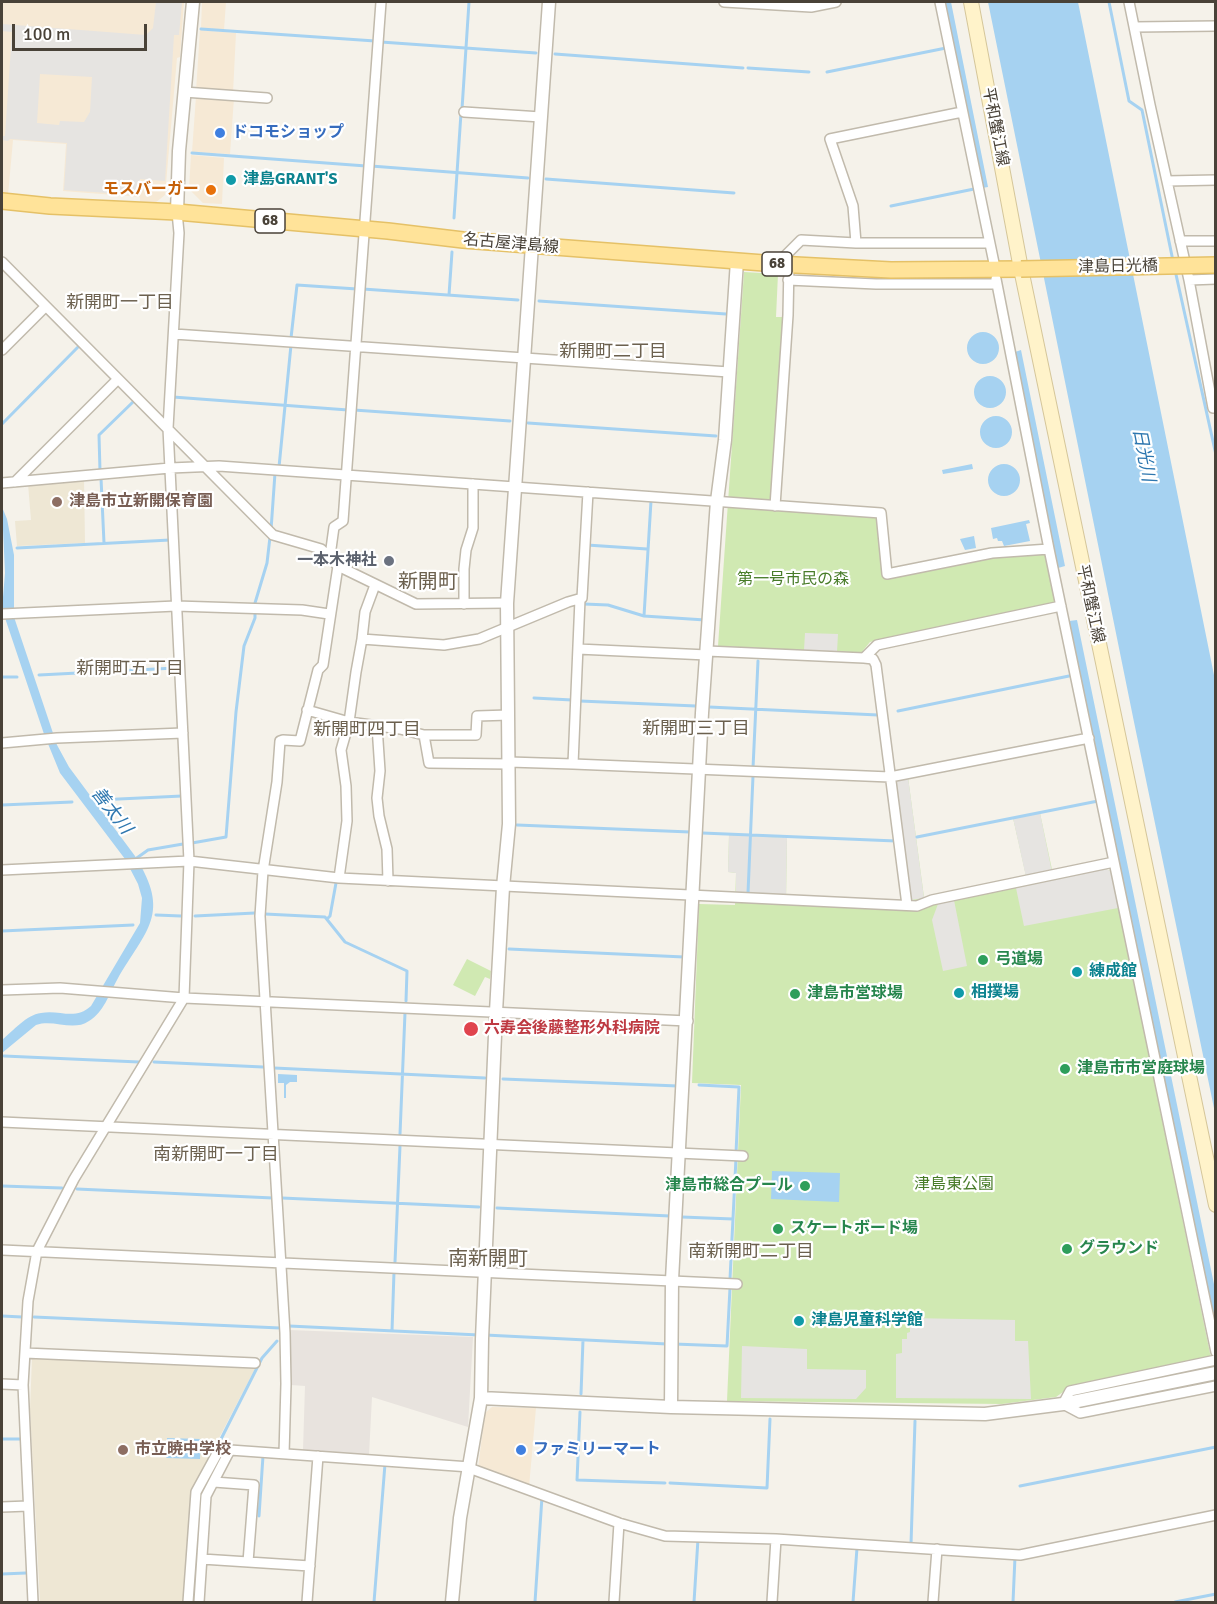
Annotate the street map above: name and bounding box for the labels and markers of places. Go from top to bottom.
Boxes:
place label: ドコモショップ [232,123,344,143]
marker: ドコモショップ [213,126,227,140]
place label: 津島GRANT'S [243,170,337,190]
marker: 津島GRANT'S [224,173,238,187]
place label: モスバーガー [103,180,199,200]
marker: モスバーガー [204,183,218,197]
place label: 津島市立新開保育園 [69,492,213,512]
marker: 津島市立新開保育園 [50,495,64,509]
place label: 一本木神社 [297,551,377,571]
marker: 一本木神社 [382,554,396,568]
place label: 弓道場 [995,950,1043,970]
marker: 弓道場 [976,953,990,967]
place label: 練成館 [1089,962,1137,982]
marker: 練成館 [1070,965,1084,979]
place label: 相撲場 [971,983,1019,1003]
place label: 津島市営球場 [807,984,903,1004]
marker: 相撲場 [952,986,966,1000]
marker: 津島市営球場 [788,987,802,1001]
place label: 六寿会後藤整形外科病院 [484,1019,660,1039]
marker: 六寿会後藤整形外科病院 [462,1020,480,1038]
place label: 津島市市営庭球場 [1077,1059,1205,1079]
marker: 津島市市営庭球場 [1058,1062,1072,1076]
place label: 津島市総合プール [665,1176,793,1196]
marker: 津島市総合プール [798,1179,812,1193]
place label: スケートボード場 [790,1219,918,1239]
marker: スケートボード場 [771,1222,785,1236]
place label: グラウンド [1079,1239,1159,1259]
marker: グラウンド [1060,1242,1074,1256]
place label: 津島児童科学館 [811,1311,923,1331]
marker: 津島児童科学館 [792,1314,806,1328]
place label: 市立暁中学校 [135,1440,231,1460]
place label: ファミリーマート [533,1440,661,1460]
marker: 市立暁中学校 [116,1443,130,1457]
marker: ファミリーマート [514,1443,528,1457]

